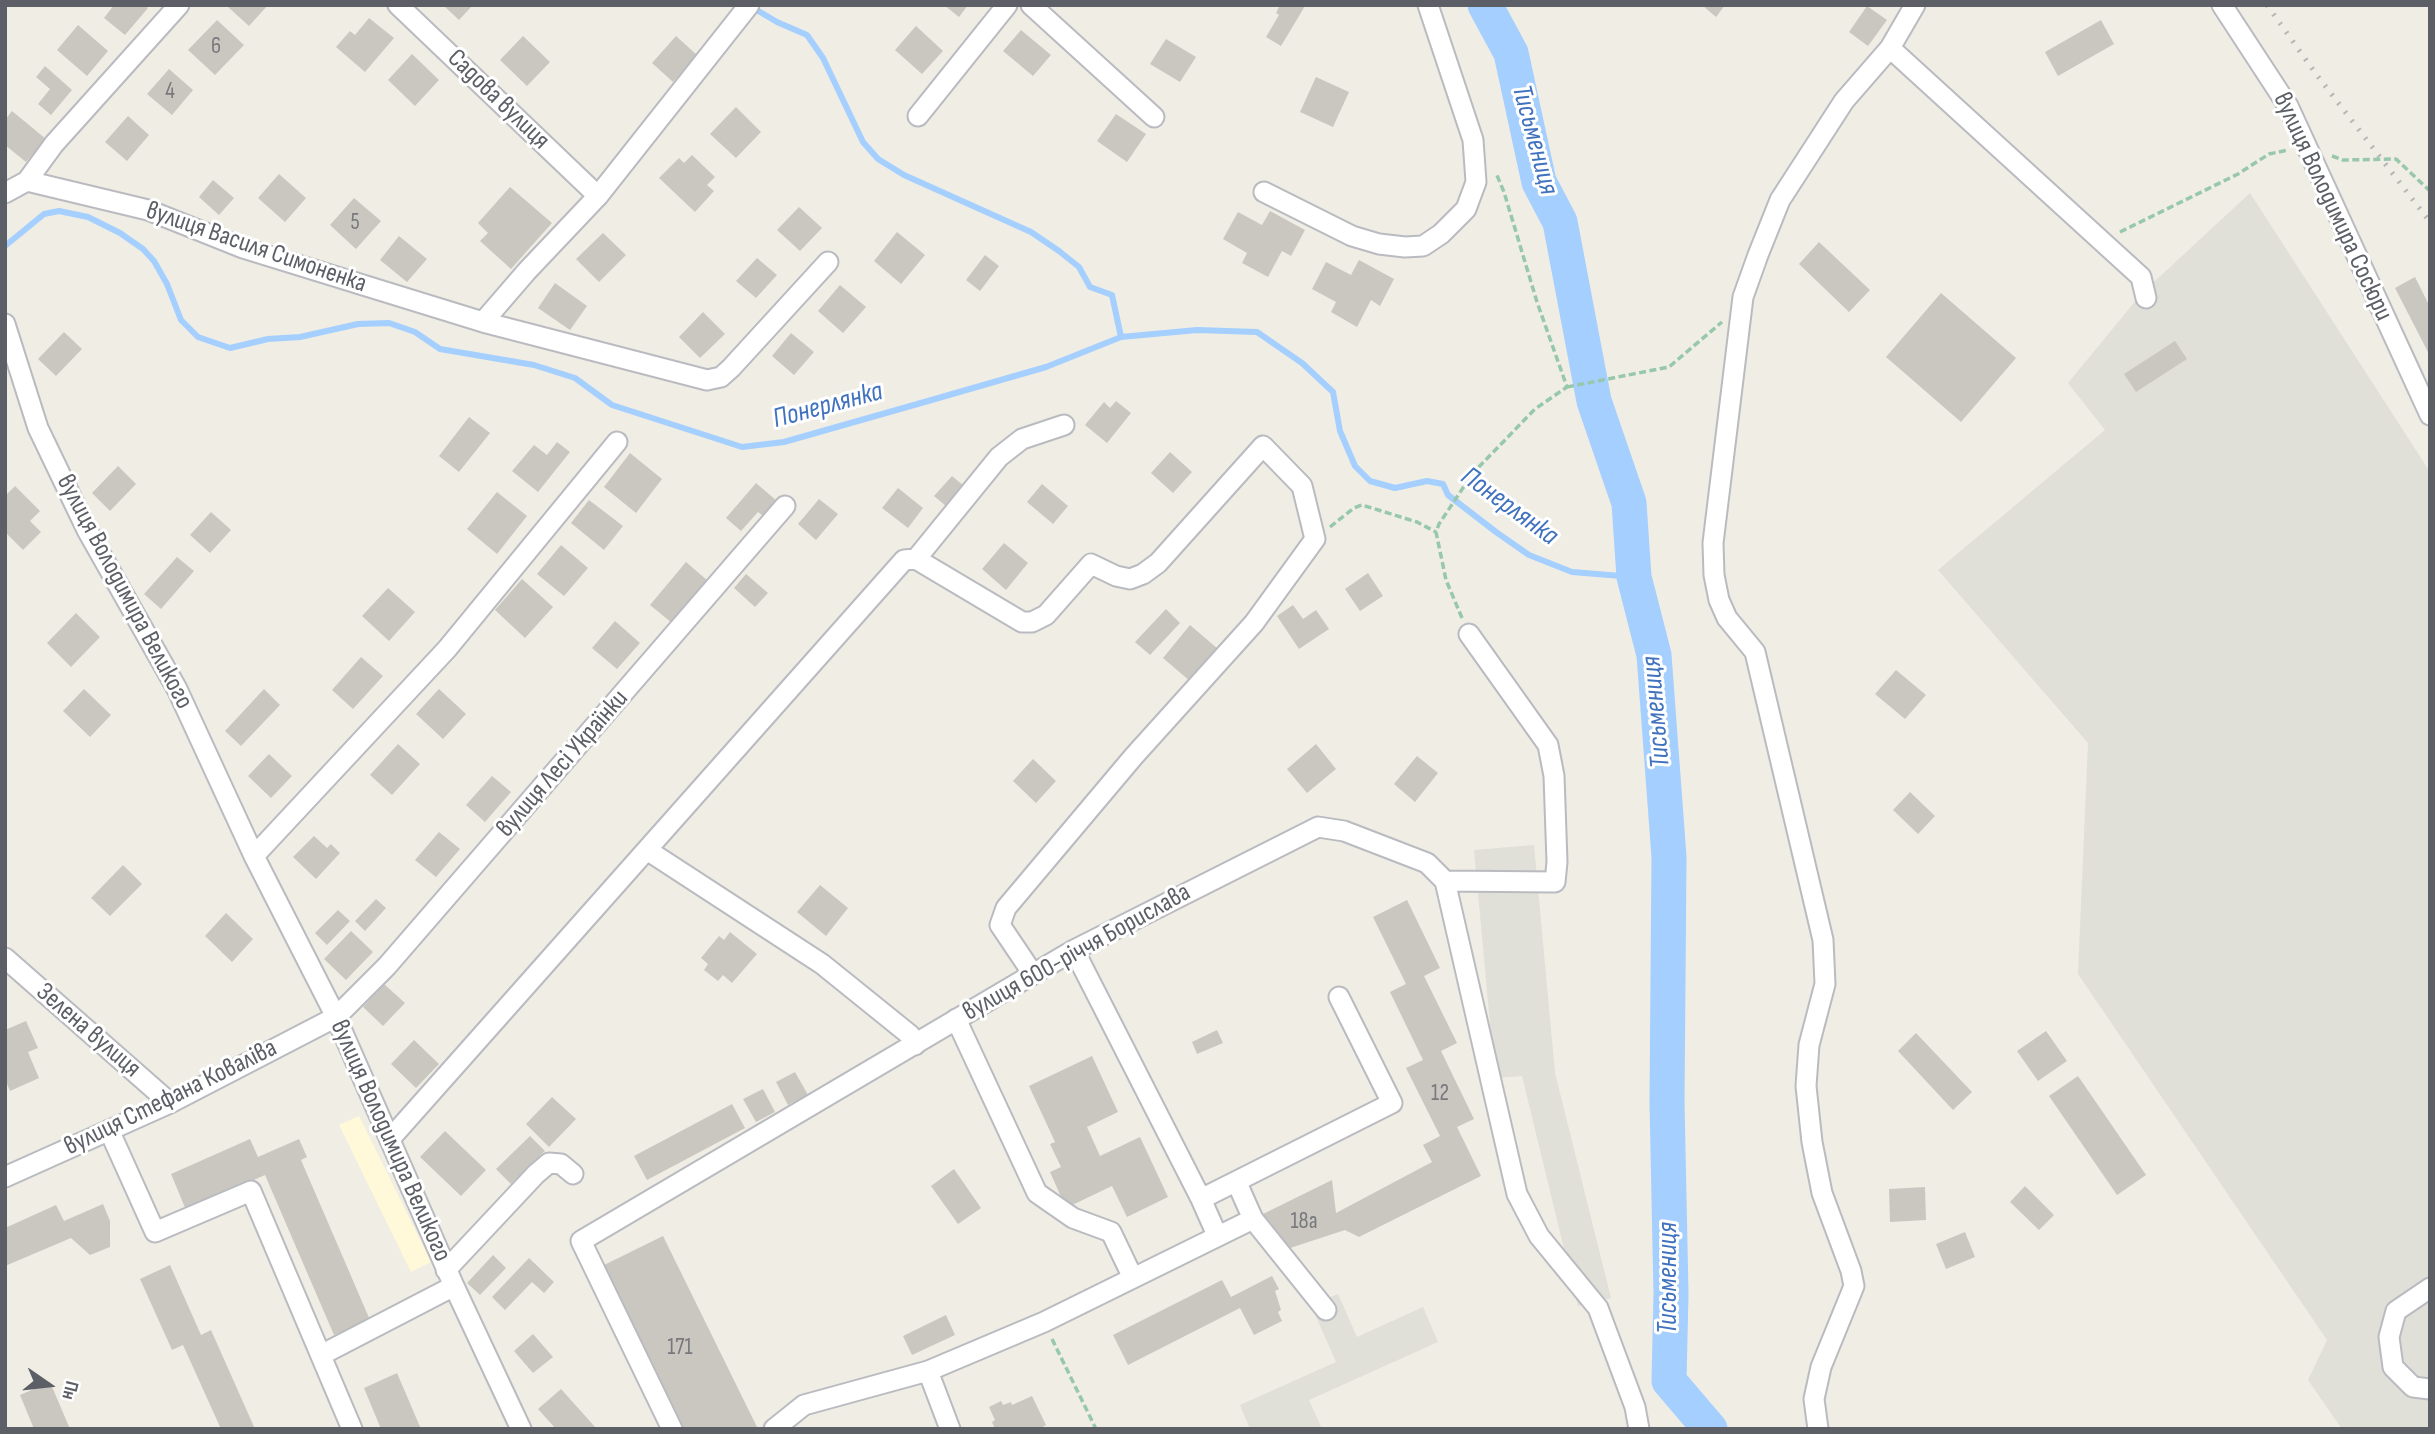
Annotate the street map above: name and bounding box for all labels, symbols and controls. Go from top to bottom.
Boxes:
house number: 6 [211,33,221,61]
street label: Садова вулиця [440,43,556,157]
house number: 4 [165,78,175,106]
water label: Тисьмениця [1503,82,1565,198]
street label: вулиця Володимира Сосюри [2265,88,2399,326]
street label: вулиця Василя Симоненка [142,196,370,300]
house number: 5 [350,209,360,237]
water label: Понерлянка [769,375,887,437]
water label: Понерлянка [1454,460,1564,554]
street label: вулиця Володимира Великого [49,470,199,714]
water label: Тисьмениця [1635,655,1679,769]
street label: вулиця Лесі Українки [491,684,635,844]
street label: вулиця 600-річчя Борислава [958,877,1196,1029]
street label: Зелена вулиця [29,977,147,1085]
street label: вулиця Володимира Великого [323,1015,457,1267]
street label: вулиця Стефана Коваліва [60,1033,282,1163]
house number: 12 [1431,1080,1449,1108]
house number: 18а [1291,1208,1317,1236]
water label: Тисьмениця [1652,1222,1686,1334]
house number: 171 [667,1334,693,1362]
north arrow [14,1350,84,1420]
text: Пн [56,1379,83,1402]

